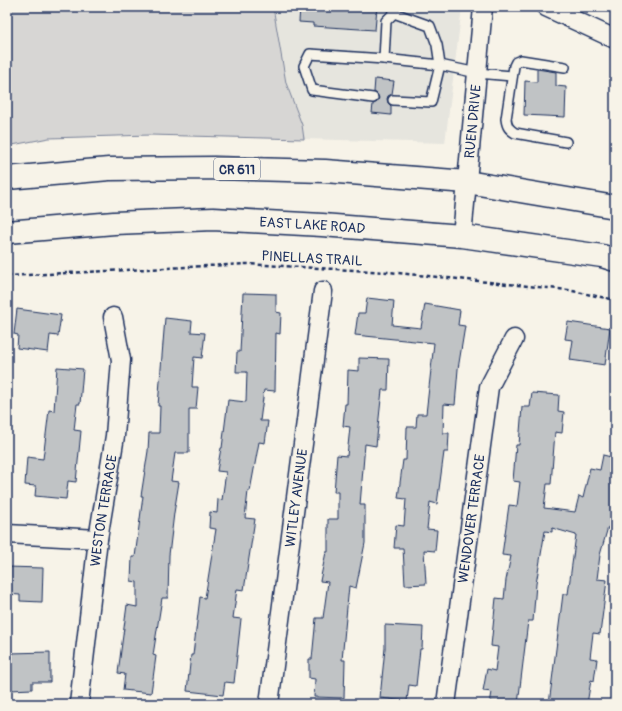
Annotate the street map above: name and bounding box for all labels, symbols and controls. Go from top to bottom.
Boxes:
street label: RUEN DRIVE [461,84,485,159]
road number: CR 611 [214,158,260,180]
street label: EAST LAKE ROAD [259,214,366,237]
street label: PINELLAS TRAIL [261,247,363,270]
street label: WITLEY AVENUE [282,447,311,548]
street label: WESTON TERRACE [87,453,121,567]
street label: WENDOVER TERRACE [454,453,489,584]

